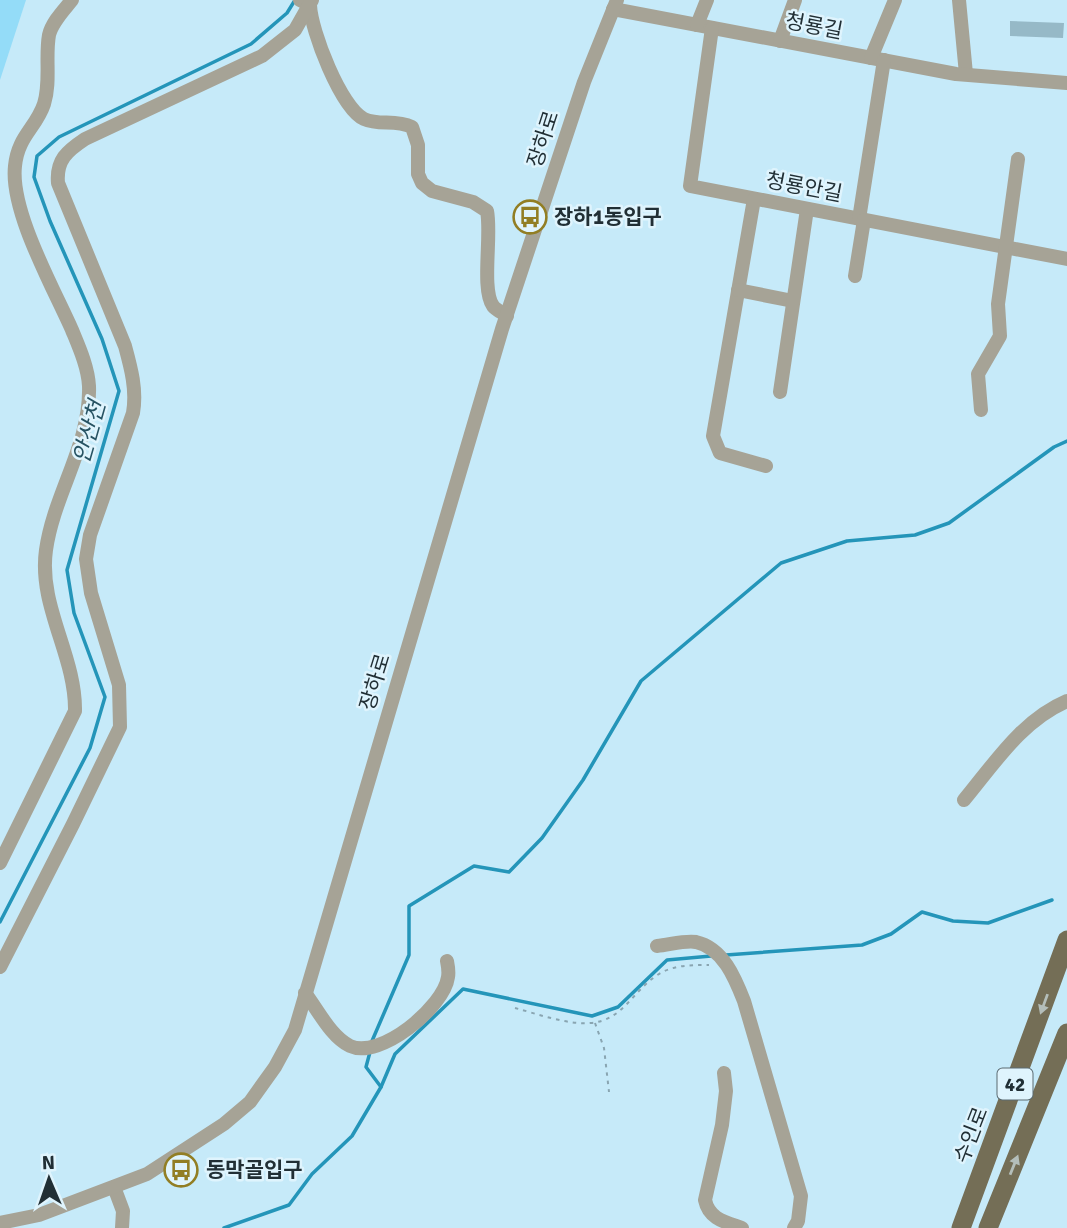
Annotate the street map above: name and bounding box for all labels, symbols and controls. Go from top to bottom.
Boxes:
street label: 청룡길 [783,8,845,44]
street label: 장하로 [522,107,564,171]
street label: 청룡안길 [764,167,844,207]
bus stop icon: 장하1동입구 [511,198,549,236]
place label: 장하1동입구 [554,204,662,230]
water label: 안산천 [67,395,113,467]
street label: 장하로 [354,650,396,714]
one-way arrow [1038,994,1049,1015]
road number: 42 [998,1068,1032,1100]
street label: 수인로 [948,1103,994,1167]
north arrow [14,1144,84,1214]
text: N [41,1151,55,1175]
bus stop icon: 동막골입구 [162,1151,200,1189]
one-way arrow [1008,1154,1019,1175]
place label: 동막골입구 [206,1157,303,1183]

